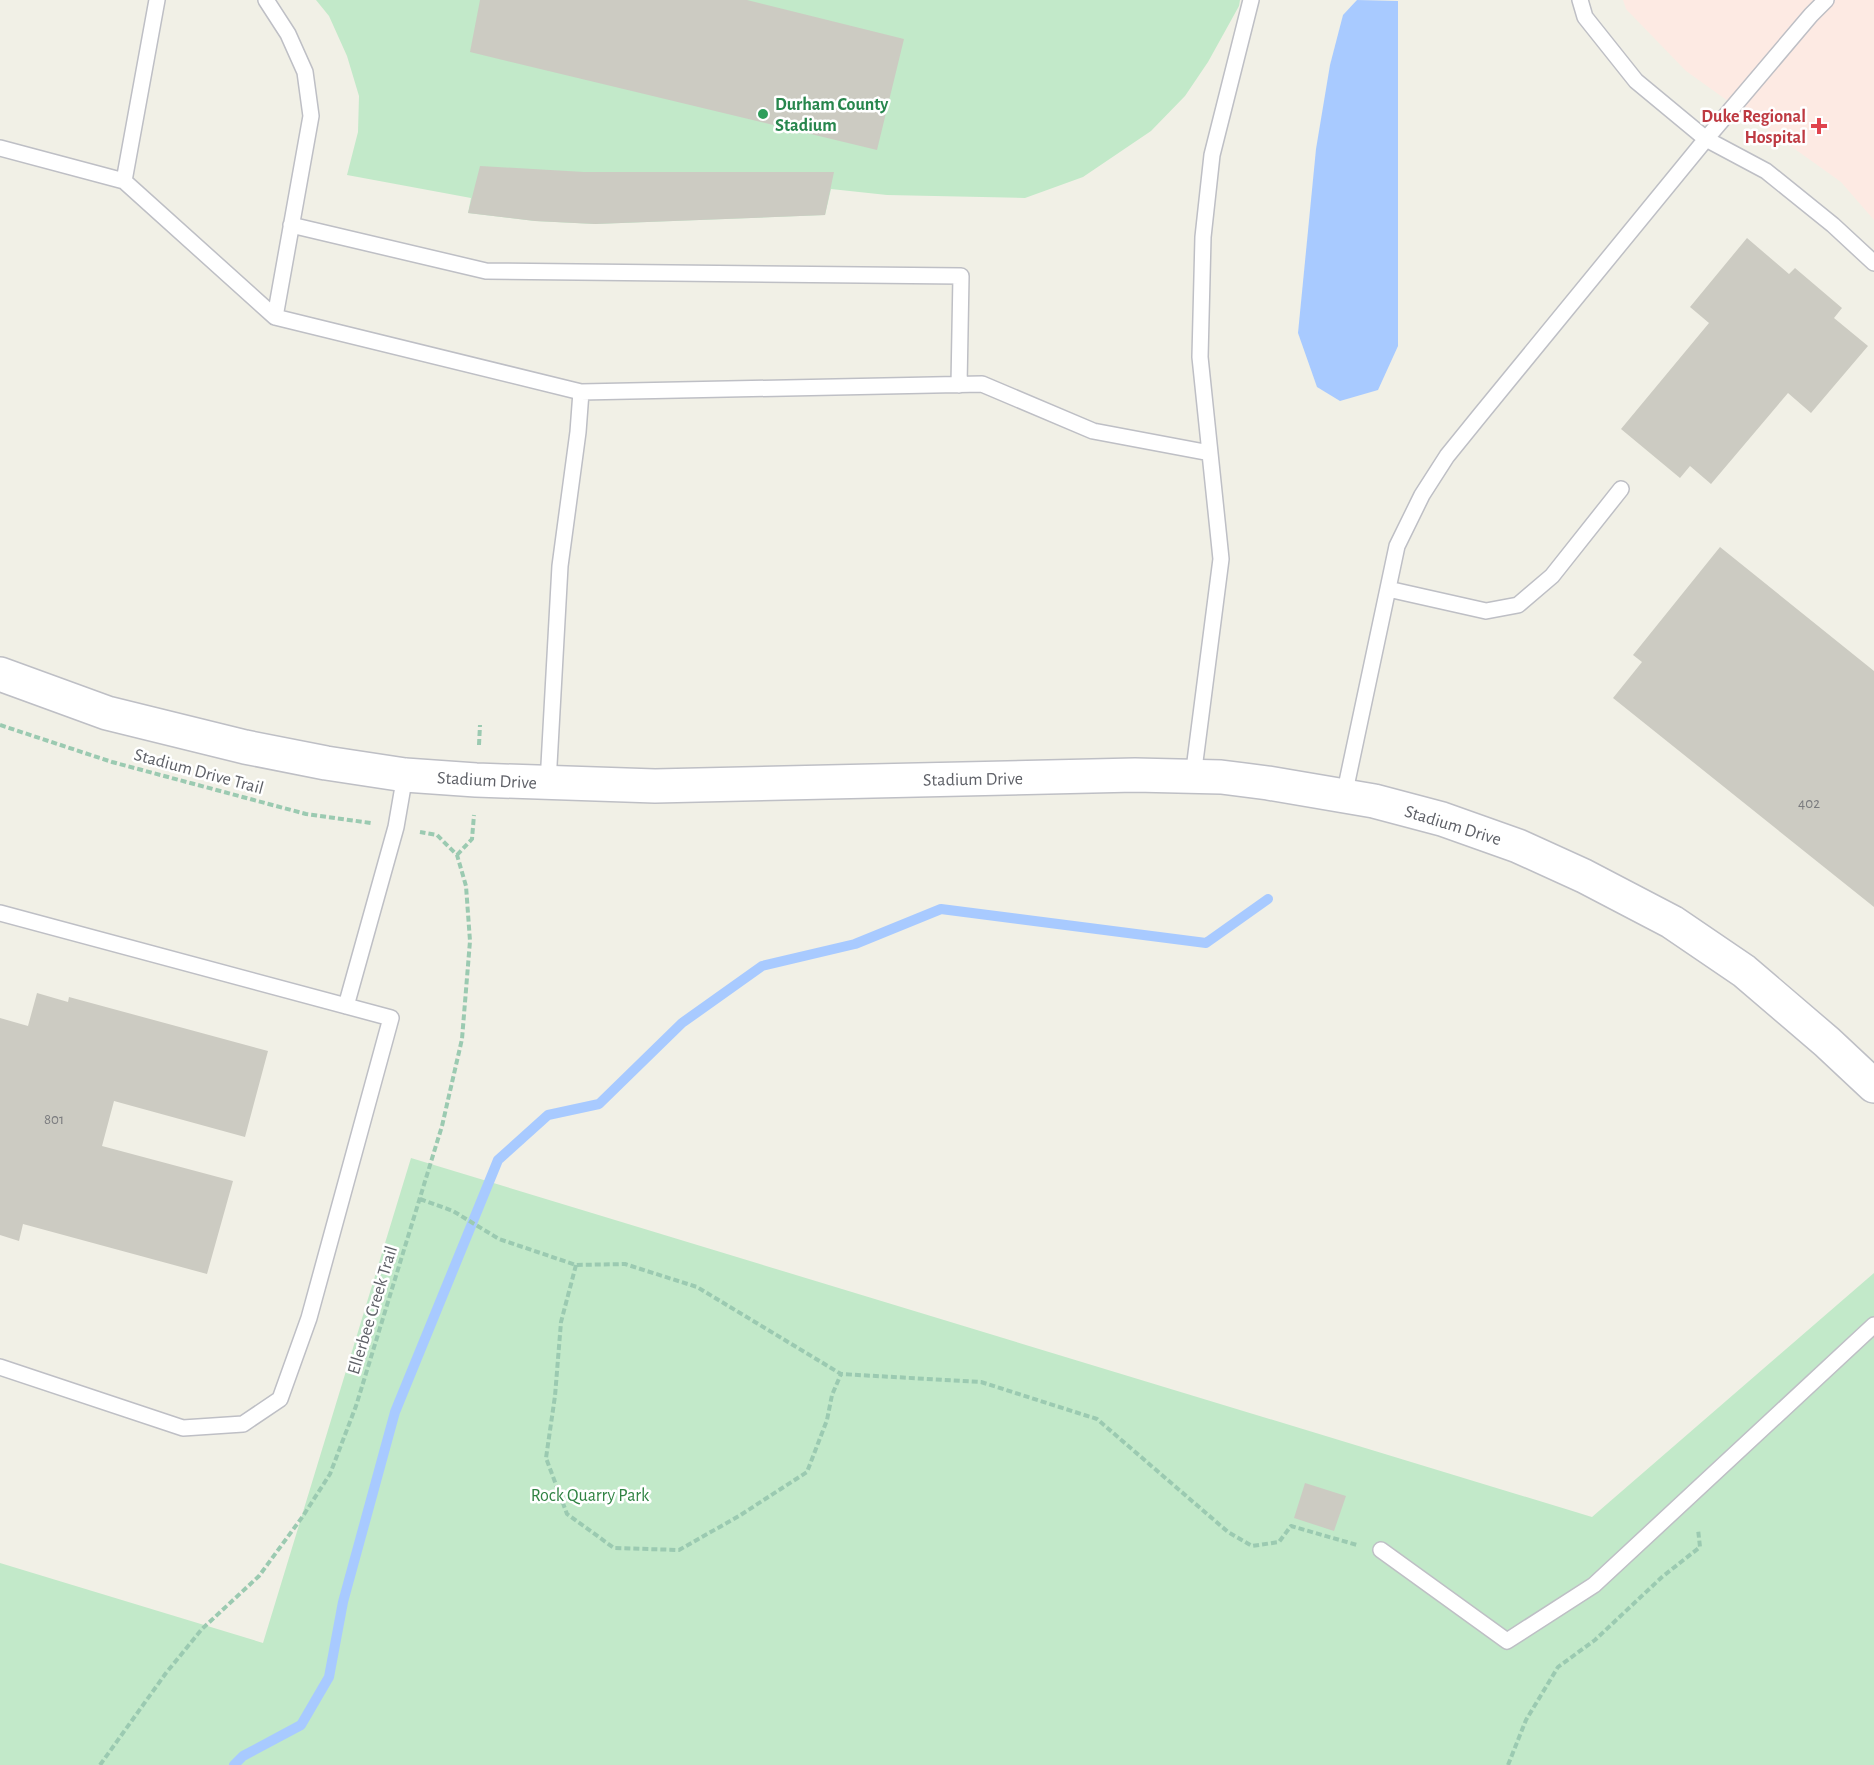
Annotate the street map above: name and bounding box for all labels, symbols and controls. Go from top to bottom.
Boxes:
place label: Durham County Stadium [775,96,889,135]
marker: Durham County Stadium [756,107,770,121]
place label: Duke Regional Hospital [1701,108,1806,147]
marker: Duke Regional Hospital [1810,117,1828,135]
street label: Stadium Drive Trail [132,746,266,798]
street label: Stadium Drive [437,769,537,793]
street label: Stadium Drive [923,770,1023,790]
house number: 402 [1798,796,1820,811]
street label: Stadium Drive [1402,803,1503,849]
house number: 801 [44,1112,64,1127]
street label: Ellerbee Creek Trail [345,1244,401,1377]
park label: Rock Quarry Park [531,1487,650,1505]

